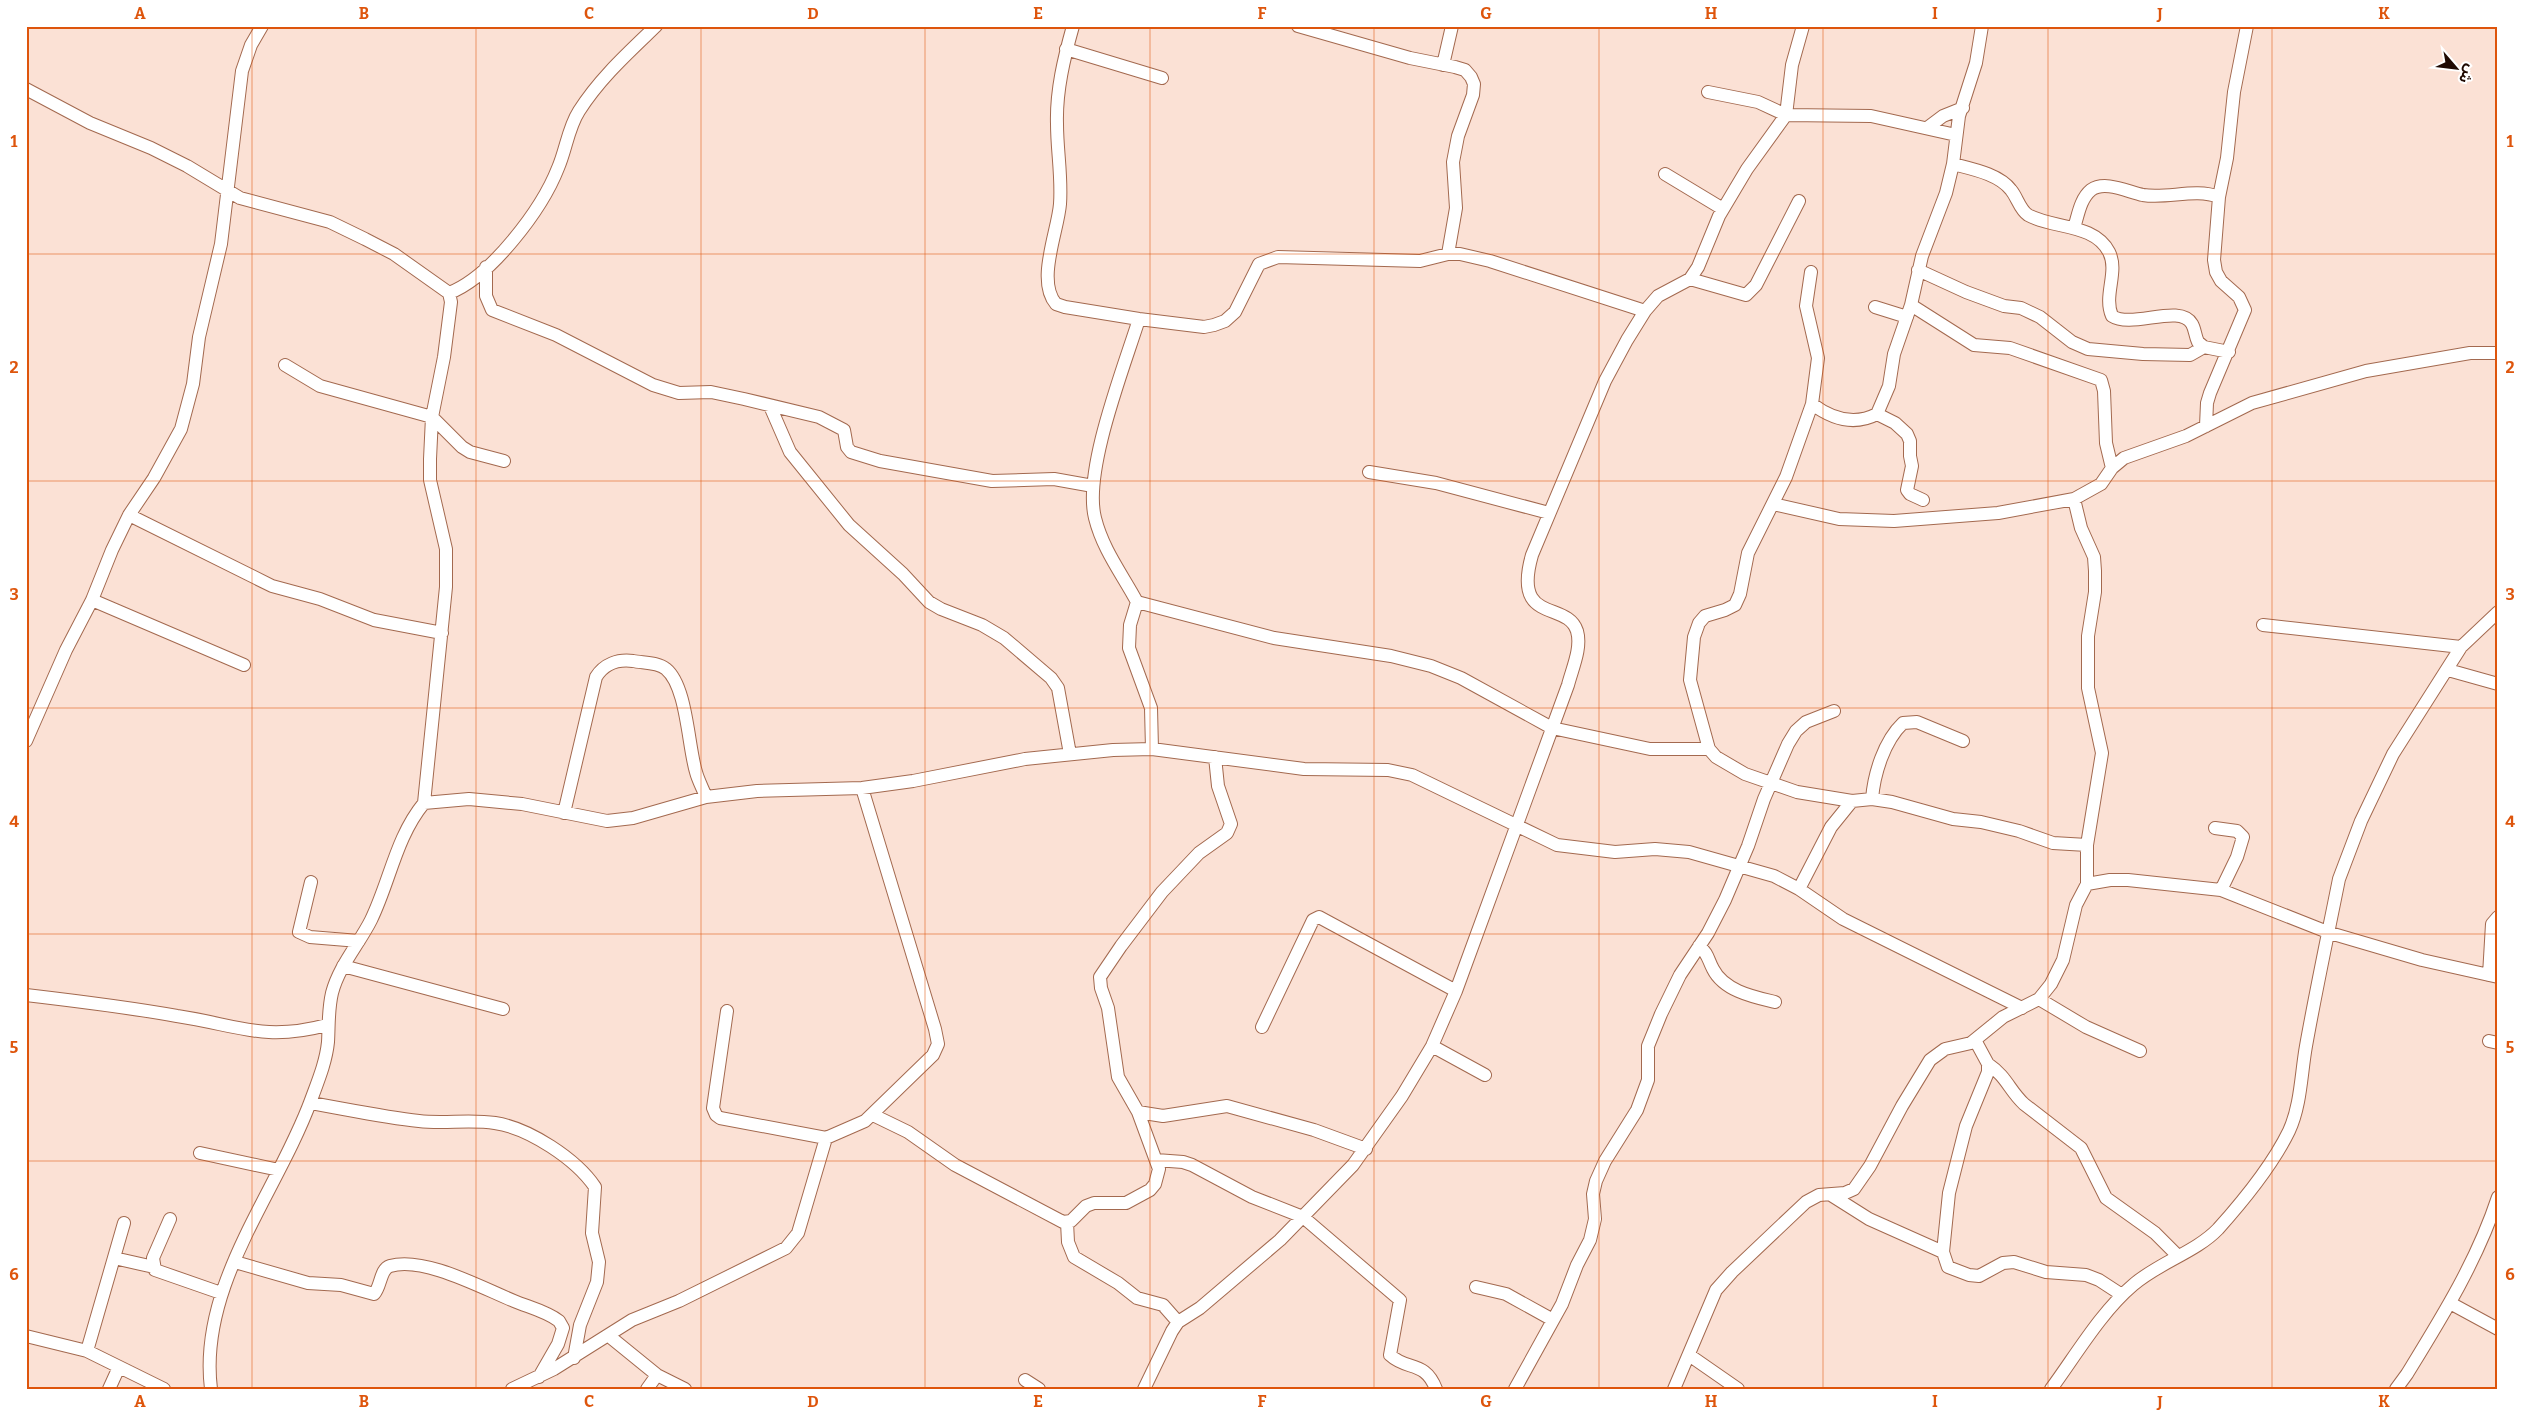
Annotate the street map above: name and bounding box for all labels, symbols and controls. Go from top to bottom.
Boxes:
text: A [134,4,146,23]
text: B [359,4,369,23]
text: C [584,4,594,23]
text: D [807,4,819,23]
text: E [1033,4,1043,23]
text: F [1258,4,1267,23]
text: G [1480,4,1492,23]
text: H [1705,4,1718,23]
text: I [1932,4,1938,23]
text: J [2156,4,2163,23]
text: K [2378,4,2390,23]
north arrow [2432,42,2482,92]
text: ش [2455,61,2479,86]
text: 1 [11,132,18,151]
text: 1 [2507,132,2514,151]
text: 2 [9,358,19,377]
text: 2 [2505,358,2515,377]
text: 3 [9,585,19,604]
text: 3 [2505,585,2515,604]
text: 4 [9,812,19,831]
text: 4 [2505,812,2515,831]
text: 5 [10,1038,19,1057]
text: 5 [2506,1038,2515,1057]
text: 6 [9,1265,19,1284]
text: 6 [2505,1265,2515,1284]
text: A [134,1392,146,1411]
text: B [359,1392,369,1411]
text: C [584,1392,594,1411]
text: D [807,1392,819,1411]
text: E [1033,1392,1043,1411]
text: F [1258,1392,1267,1411]
text: G [1480,1392,1492,1411]
text: H [1705,1392,1718,1411]
text: I [1932,1392,1938,1411]
text: J [2156,1392,2163,1411]
text: K [2378,1392,2390,1411]

